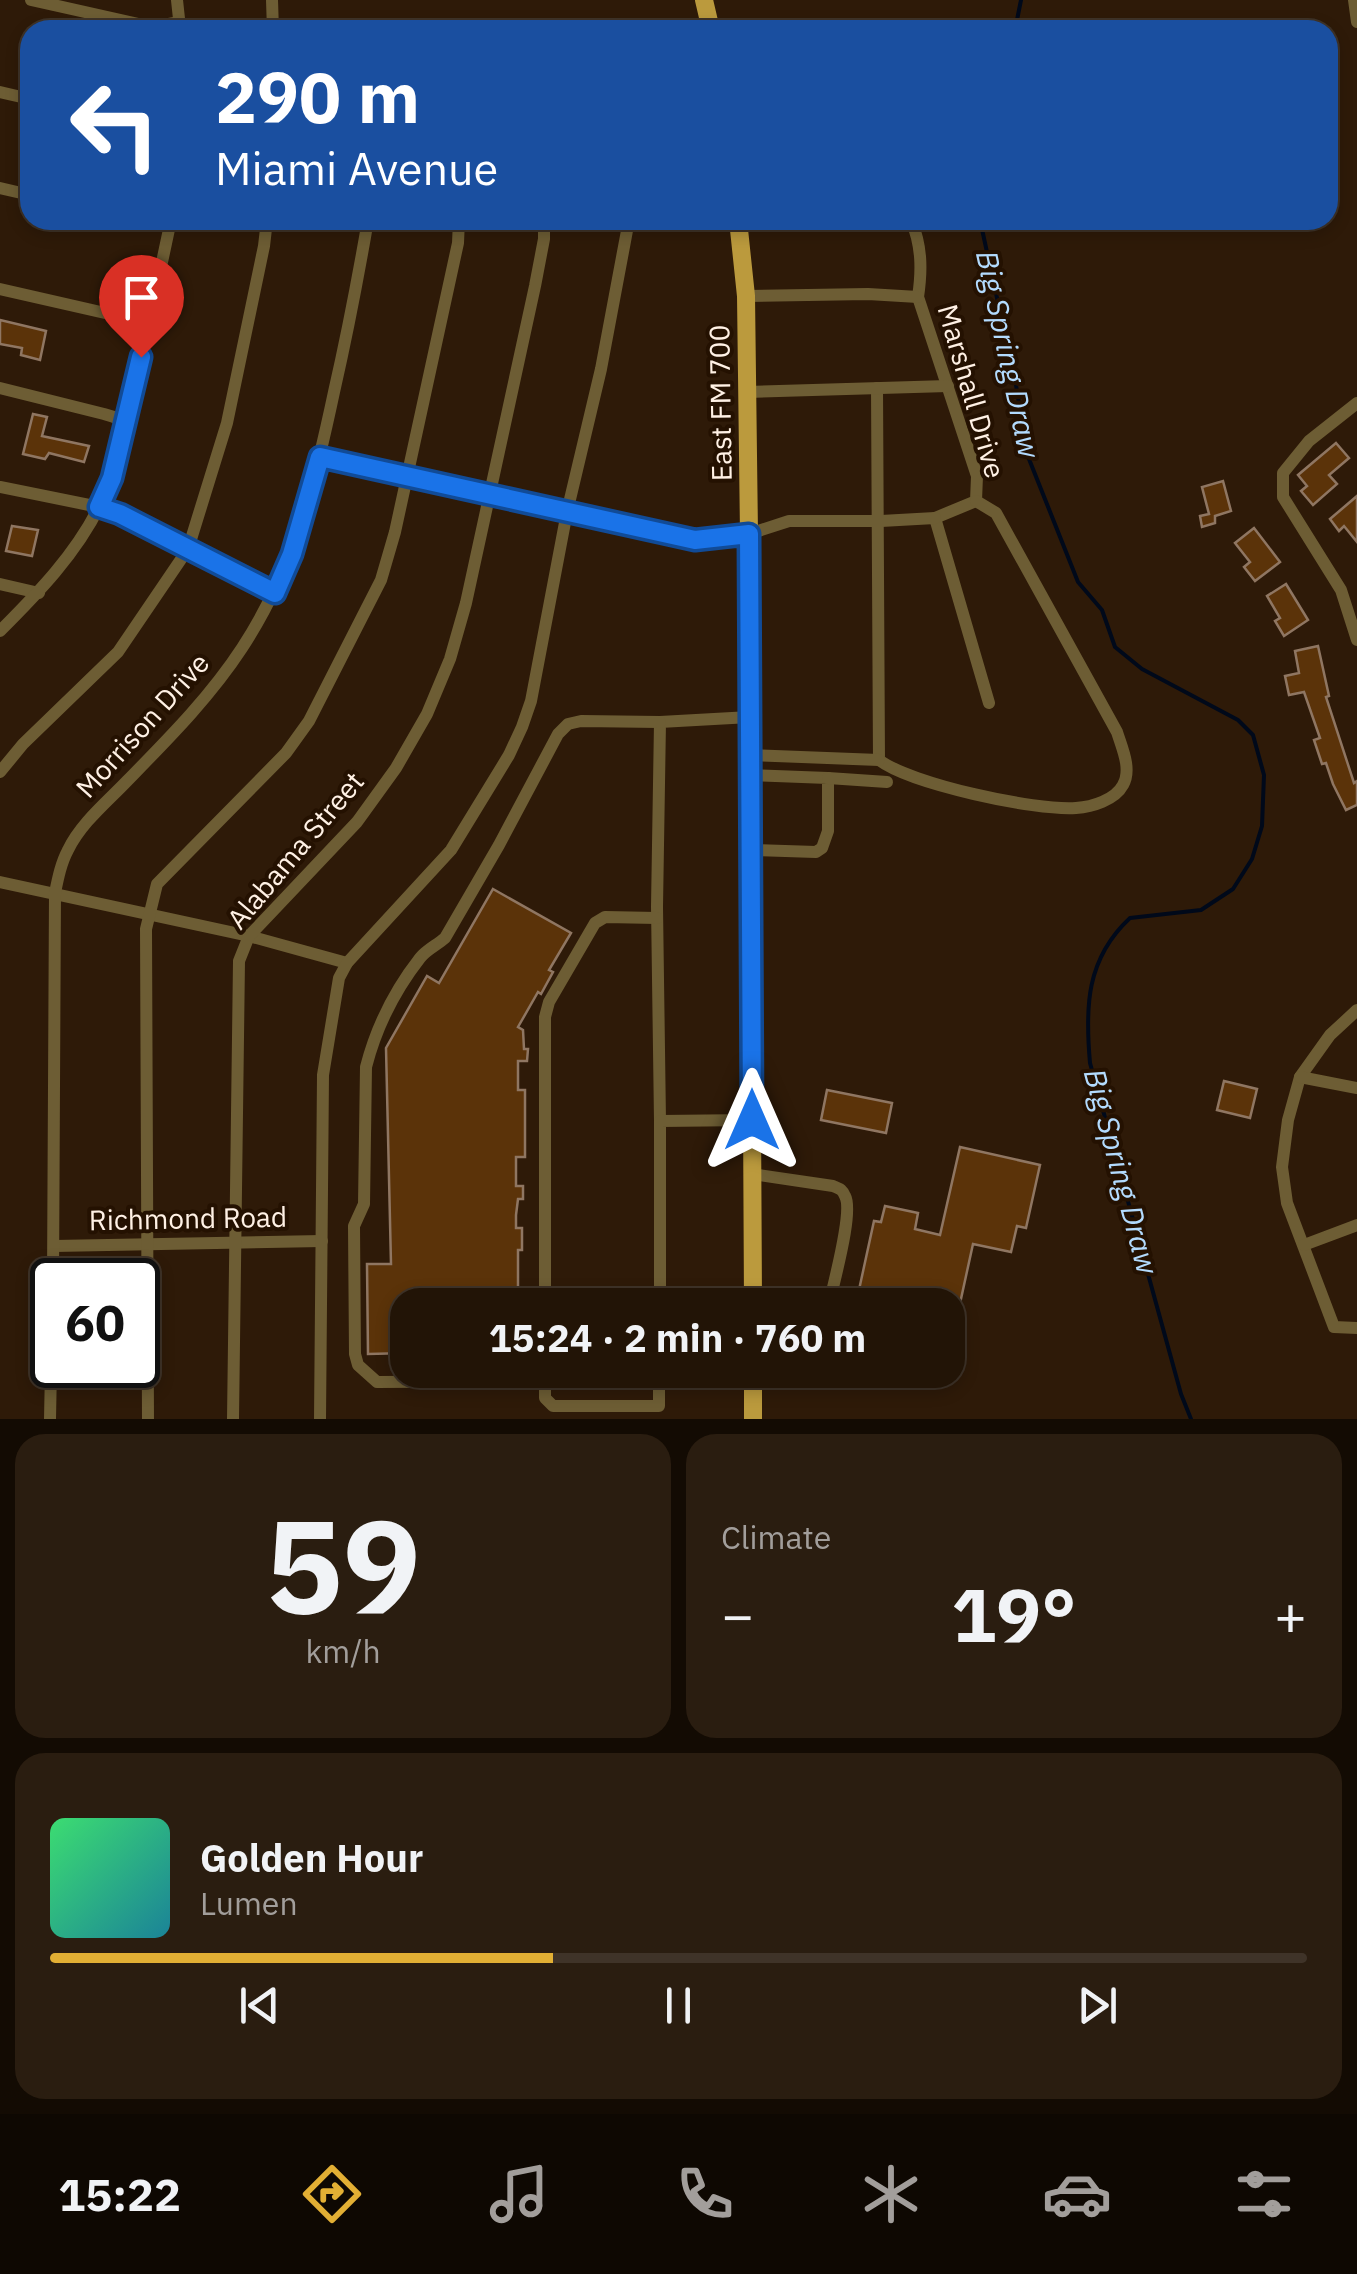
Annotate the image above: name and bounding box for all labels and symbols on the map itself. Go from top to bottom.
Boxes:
water label: Big Spring Draw [968,247,1050,462]
pin [99,255,184,358]
street label: Marshall Drive [930,300,1014,482]
street label: East FM 700 [700,324,740,482]
street label: Morrison Drive [67,645,217,805]
street label: Alabama Street [218,764,372,936]
water label: Big Spring Draw [1076,1064,1168,1279]
position arrow [700,1068,804,1172]
street label: Richmond Road [89,1198,287,1238]
speed limit sign: 60 [30,1258,160,1388]

